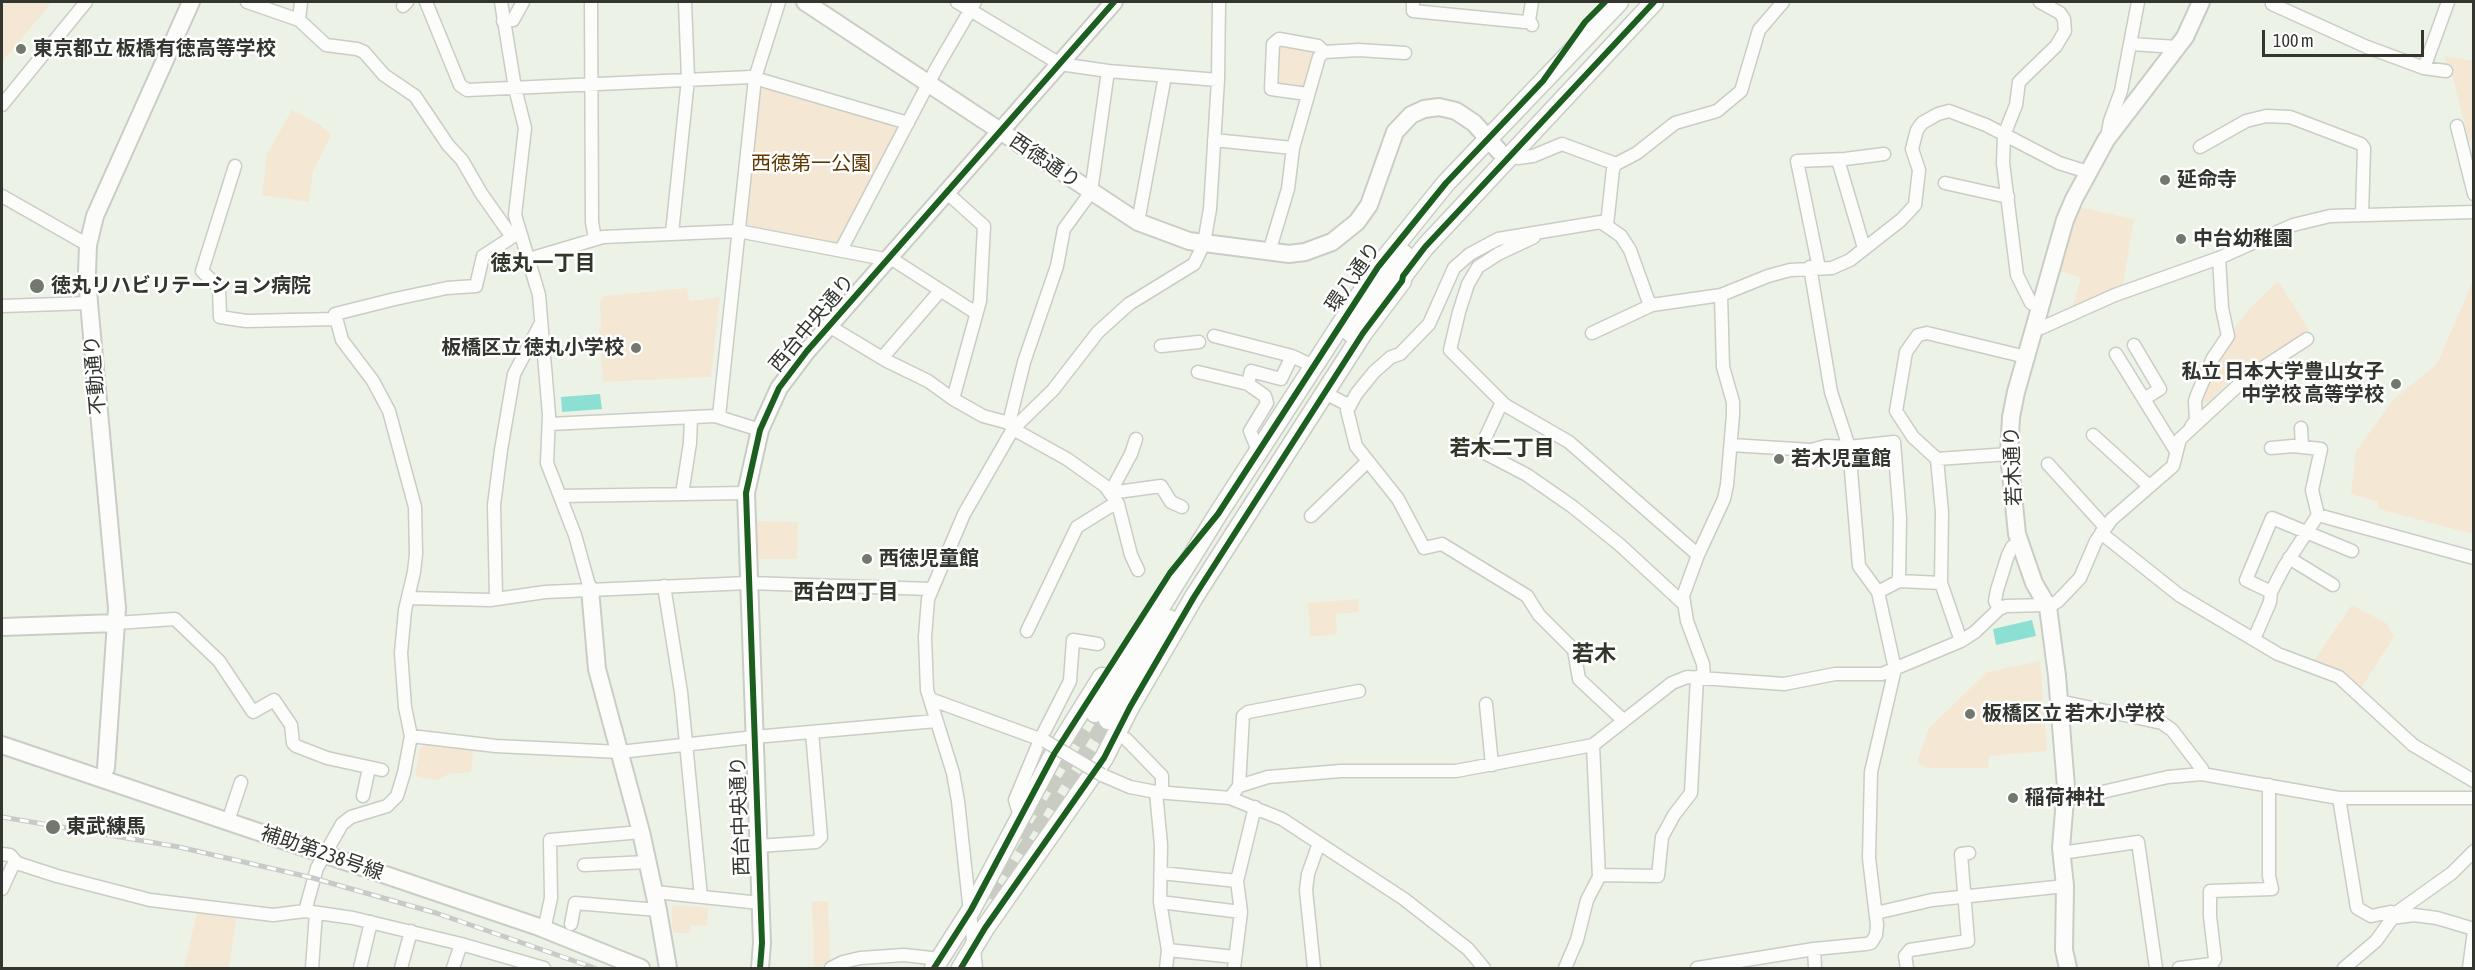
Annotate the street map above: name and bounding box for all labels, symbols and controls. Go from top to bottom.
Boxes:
scale bar [2265,18,2427,56]
text: 100 m [2273,30,2314,51]
place label: 東京都立 板橋有徳高等学校 [33,37,276,61]
marker: 東京都立 板橋有徳高等学校 [14,42,28,56]
street label: 西徳通り [1005,129,1085,193]
park label: 西徳第一公園 [751,152,871,176]
place label: 延命寺 [2177,168,2237,192]
marker: 延命寺 [2158,173,2172,187]
place label: 中台幼稚園 [2193,227,2293,251]
marker: 中台幼稚園 [2174,232,2188,246]
street label: 環八通り [1320,237,1386,317]
district label: 徳丸一丁目 [491,250,595,276]
street label: 西台中央通り [764,269,860,377]
place label: 徳丸リハビリテーション病院 [51,274,311,298]
marker: 徳丸リハビリテーション病院 [28,277,46,295]
street label: 不動通り [80,334,110,416]
place label: 板橋区立 徳丸小学校 [441,336,624,360]
marker: 板橋区立 徳丸小学校 [629,341,643,355]
place label: 私立 日本大学豊山女子 中学校 高等学校 [2181,360,2384,407]
marker: 私立 日本大学豊山女子 中学校 高等学校 [2389,377,2403,391]
street label: 若木通り [2000,426,2026,506]
district label: 若木二丁目 [1450,435,1554,461]
place label: 若木児童館 [1791,447,1891,471]
marker: 若木児童館 [1772,452,1786,466]
place label: 西徳児童館 [879,547,979,571]
marker: 西徳児童館 [860,552,874,566]
district label: 西台四丁目 [794,579,898,605]
district label: 若木 [1572,641,1616,667]
place label: 板橋区立 若木小学校 [1982,702,2165,726]
marker: 板橋区立 若木小学校 [1963,707,1977,721]
street label: 西台中央通り [726,756,754,876]
place label: 稲荷神社 [2025,786,2105,810]
marker: 稲荷神社 [2006,791,2020,805]
place label: 東武練馬 [66,815,146,839]
marker: 東武練馬 [44,818,62,836]
street label: 補助第238号線 [257,821,387,885]

